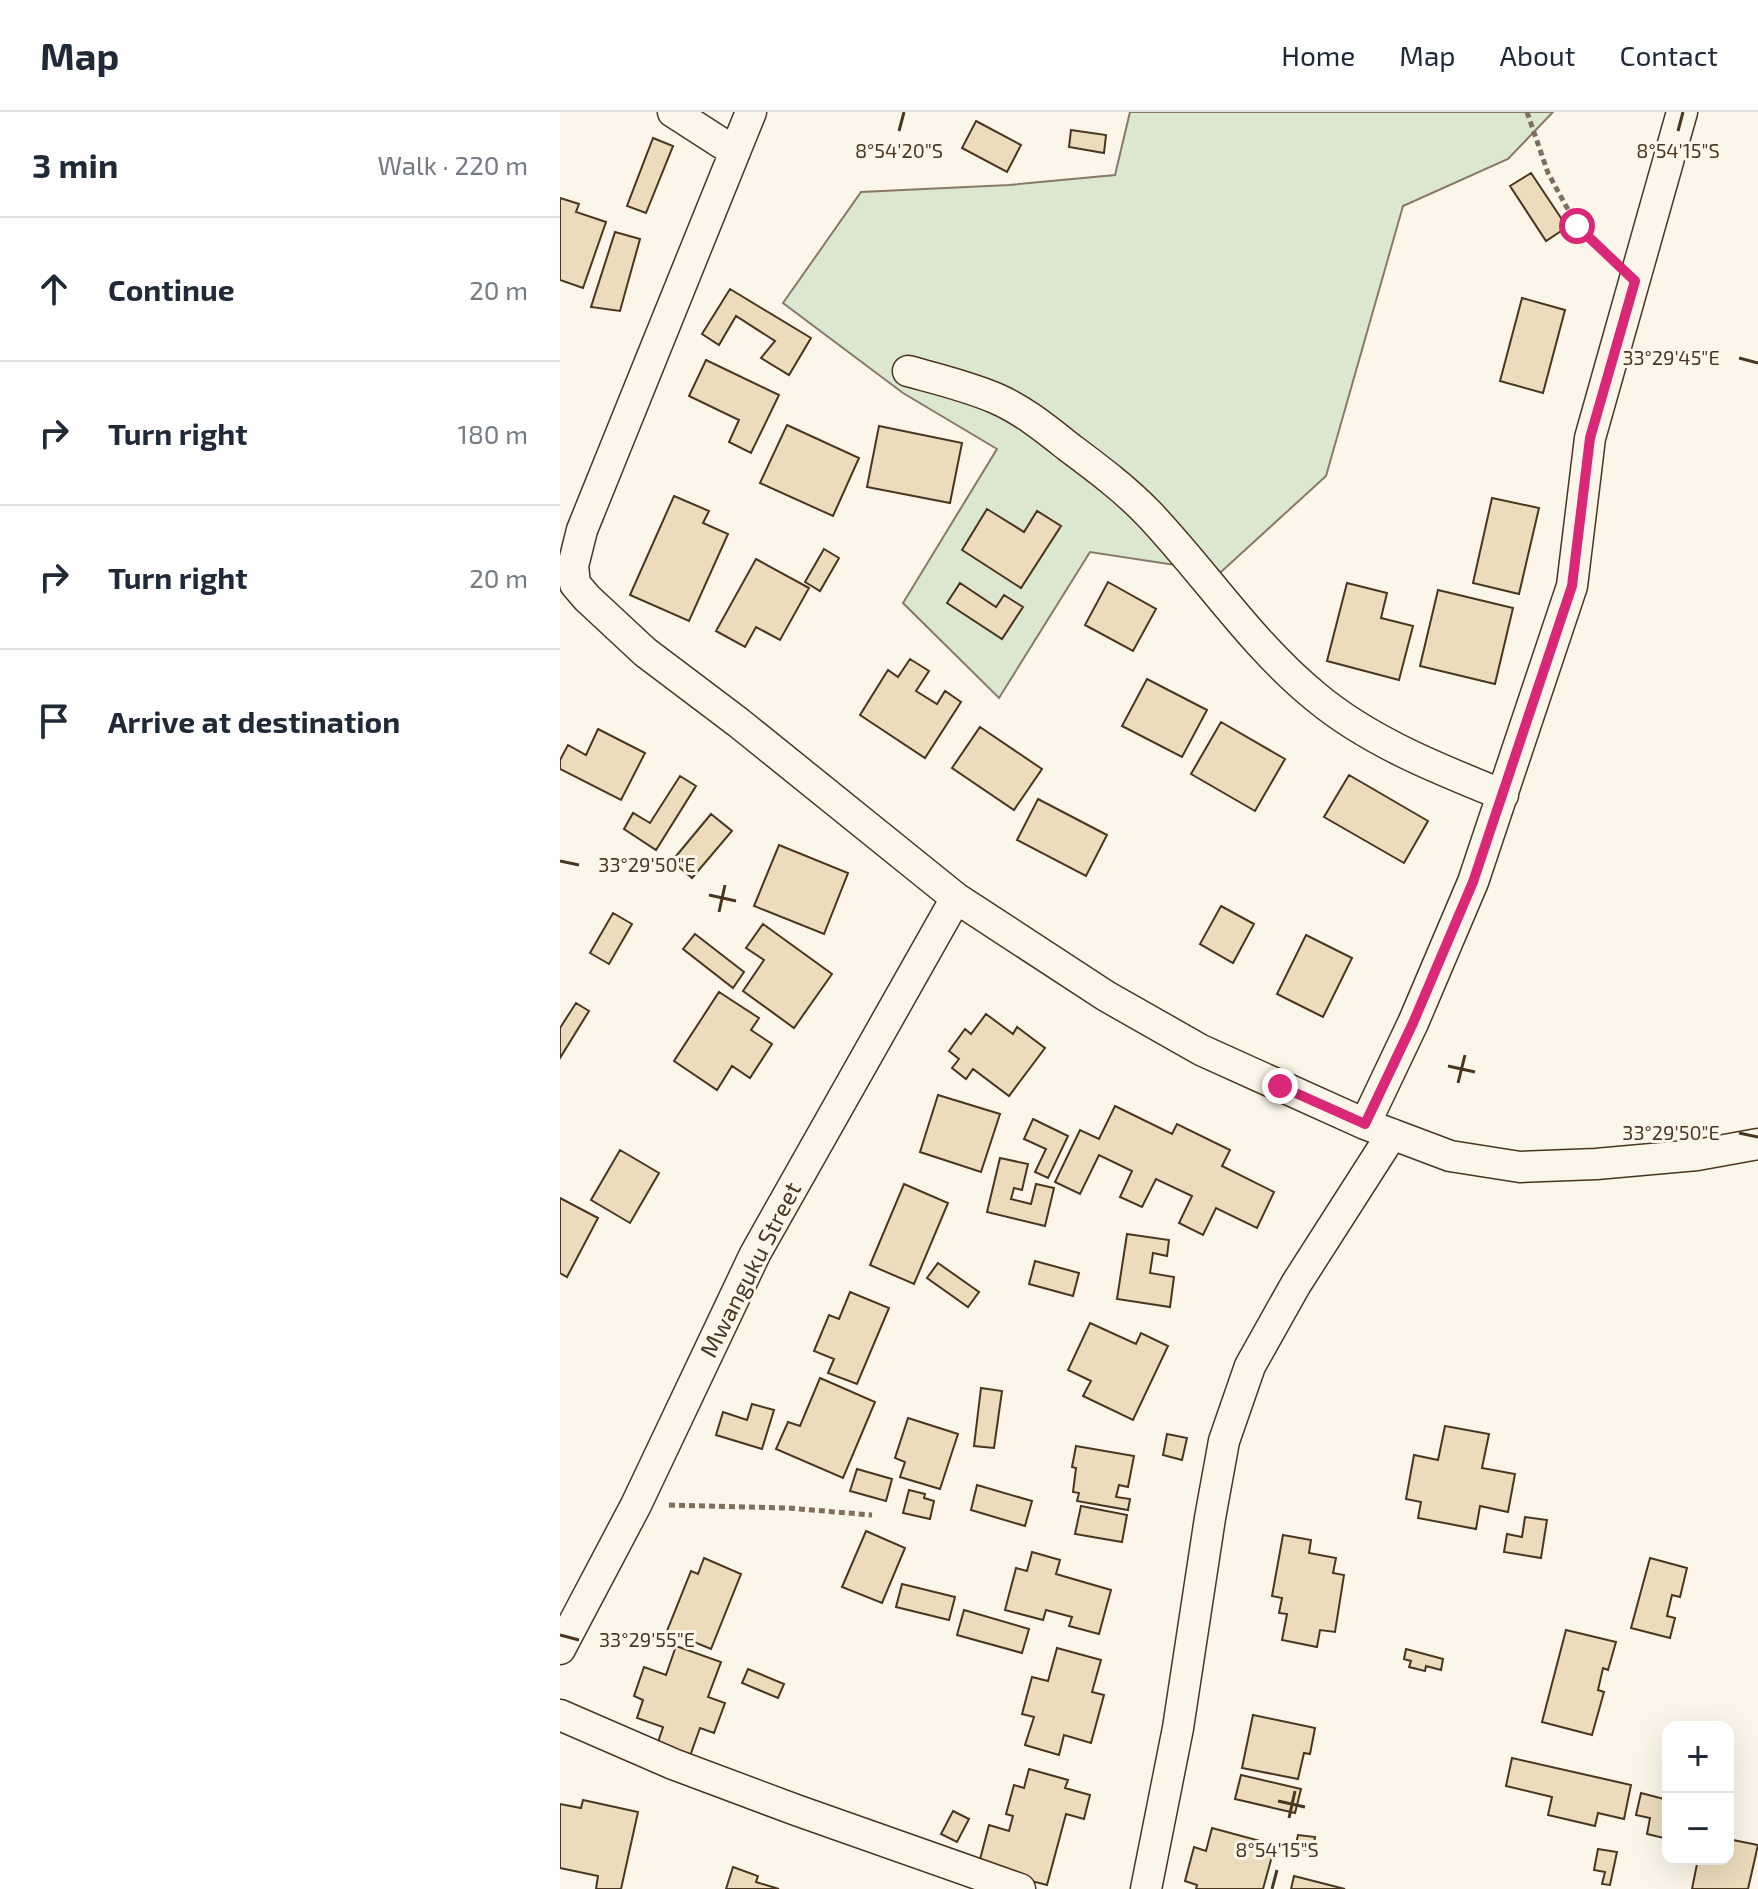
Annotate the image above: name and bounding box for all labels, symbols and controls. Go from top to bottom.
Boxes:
text: Map [40,32,119,78]
text: Home [1281,38,1355,72]
text: Map [1399,38,1456,72]
text: About [1500,38,1575,72]
text: Contact [1619,38,1718,72]
text: 8°54'20"S [855,138,943,162]
text: 8°54'15"S [1636,138,1720,162]
text: 3 min [32,144,118,185]
text: Walk · 220 m [377,149,528,180]
route start [1559,208,1595,244]
icon: ahead [32,267,76,311]
text: Continue [108,271,235,307]
text: 20 m [469,274,528,305]
text: 33°29'45"E [1622,345,1720,369]
icon: right [32,411,76,455]
text: Turn right [108,415,248,451]
text: 180 m [458,418,528,449]
icon: right [32,555,76,599]
text: Turn right [108,559,248,595]
text: 20 m [469,562,528,593]
icon: arrive [32,699,76,743]
text: Arrive at destination [108,703,400,739]
text: 33°29'50"E [598,852,696,876]
route end [1262,1068,1298,1104]
text: 33°29'50"E [1622,1120,1720,1144]
street label: Mwanguku Street [693,1177,806,1362]
text: 33°29'55"E [599,1627,695,1651]
map controls [1662,1721,1734,1865]
button: + [1662,1721,1734,1793]
button: − [1662,1793,1734,1865]
text: 8°54'15"S [1235,1837,1319,1861]

